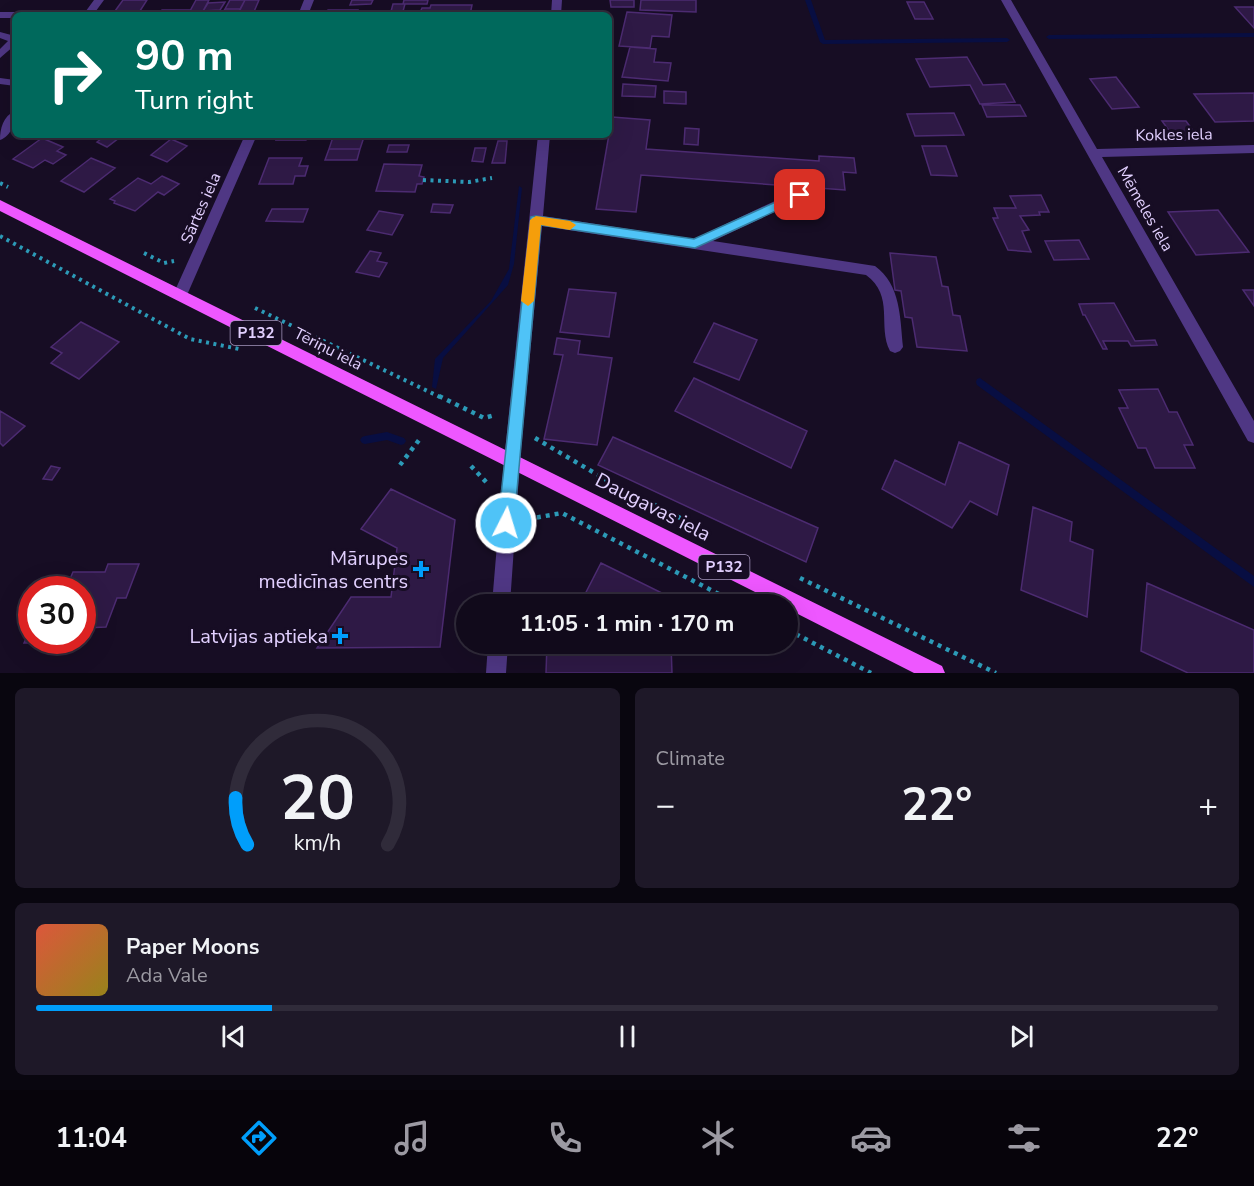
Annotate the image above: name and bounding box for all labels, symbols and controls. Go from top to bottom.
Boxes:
text: 90 m [135,28,234,85]
icon: right [36,36,114,114]
text: Turn right [135,82,253,119]
street label: Kokles iela [1135,123,1213,147]
street label: Mēmeles iela [1112,162,1178,256]
street label: Sārtes iela [176,169,226,247]
pin [774,169,825,220]
icon: arrive [783,178,816,211]
road number: P132 [230,321,282,345]
street label: Tēriņu iela [290,322,366,376]
street label: Daugavas iela [591,466,715,548]
position arrow [474,491,538,555]
place label: Mārupes medicīnas centrs [259,545,408,595]
road number: P132 [698,555,750,579]
marker: Mārupes medicīnas centrs [412,560,430,578]
speed limit sign: 30 [18,576,96,654]
text: 11:05 · 1 min · 170 m [520,609,734,639]
place label: Latvijas aptieka [189,623,328,650]
marker: Latvijas aptieka [333,629,347,643]
text: Climate [656,745,725,772]
text: 20 [280,756,355,841]
text: 22° [901,775,972,836]
text: − [656,783,675,828]
text: + [1198,783,1218,828]
text: km/h [294,828,341,858]
text: Paper Moons [126,932,260,962]
text: Ada Vale [126,962,208,989]
icon: previous [217,1020,250,1053]
icon: pause [611,1020,644,1053]
icon: next [1005,1020,1038,1053]
icon: directions [238,1117,280,1159]
icon: music [391,1117,433,1159]
icon: phone [544,1117,586,1159]
icon: climate [697,1117,739,1159]
icon: car [850,1117,892,1159]
icon: filters [1003,1117,1045,1159]
text: 11:04 [55,1120,127,1157]
text: 22° [1156,1120,1198,1157]

